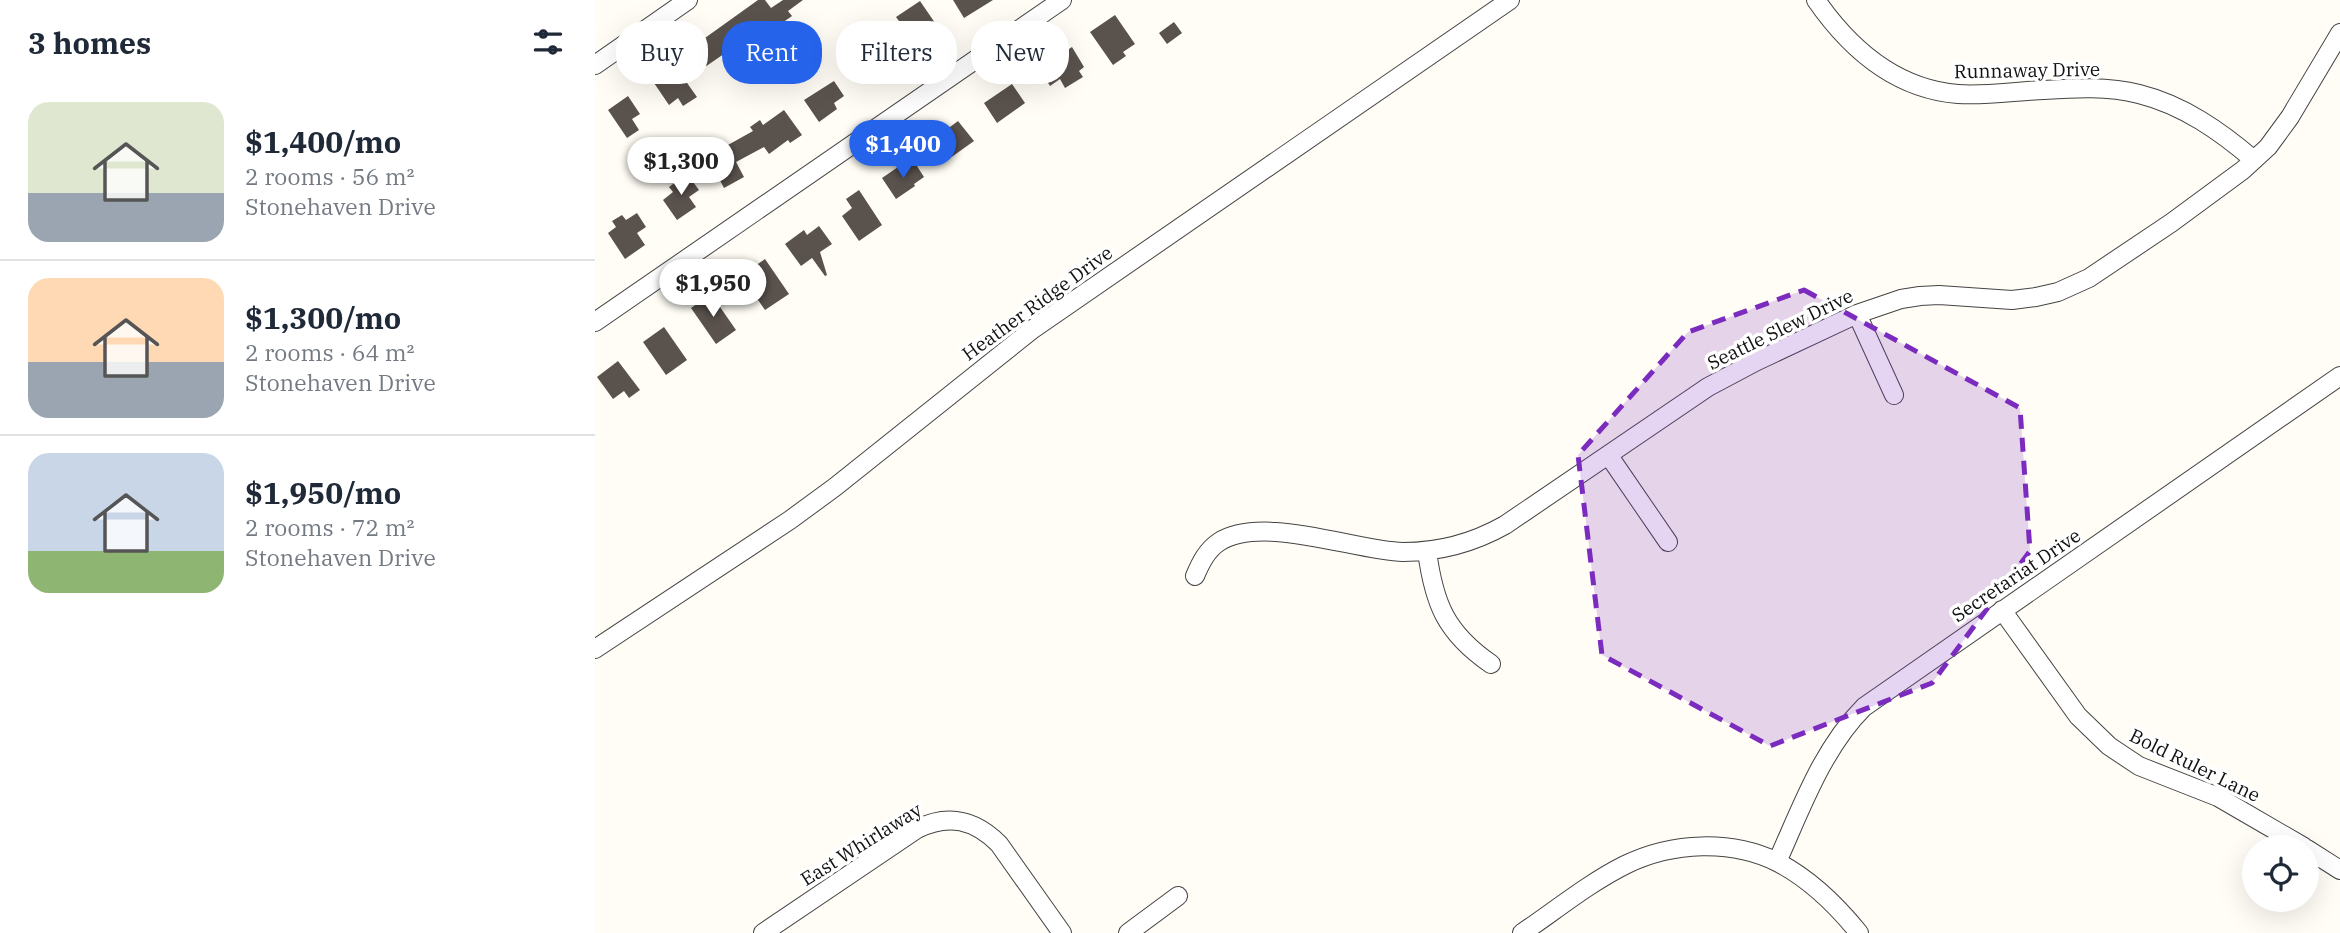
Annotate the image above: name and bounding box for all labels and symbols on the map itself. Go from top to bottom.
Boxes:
street label: Runnaway Drive [1954,57,2100,83]
pin: $1,400 [846,120,960,180]
pin: $1,300 [624,138,738,197]
street label: Heather Ridge Drive [957,240,1117,366]
pin: $1,950 [656,260,770,319]
street label: Seattle Slew Drive [1703,283,1857,375]
street label: Secretariat Drive [1947,523,2085,627]
street label: Bold Ruler Lane [2126,723,2264,807]
street label: East Whirlaway [796,797,927,891]

